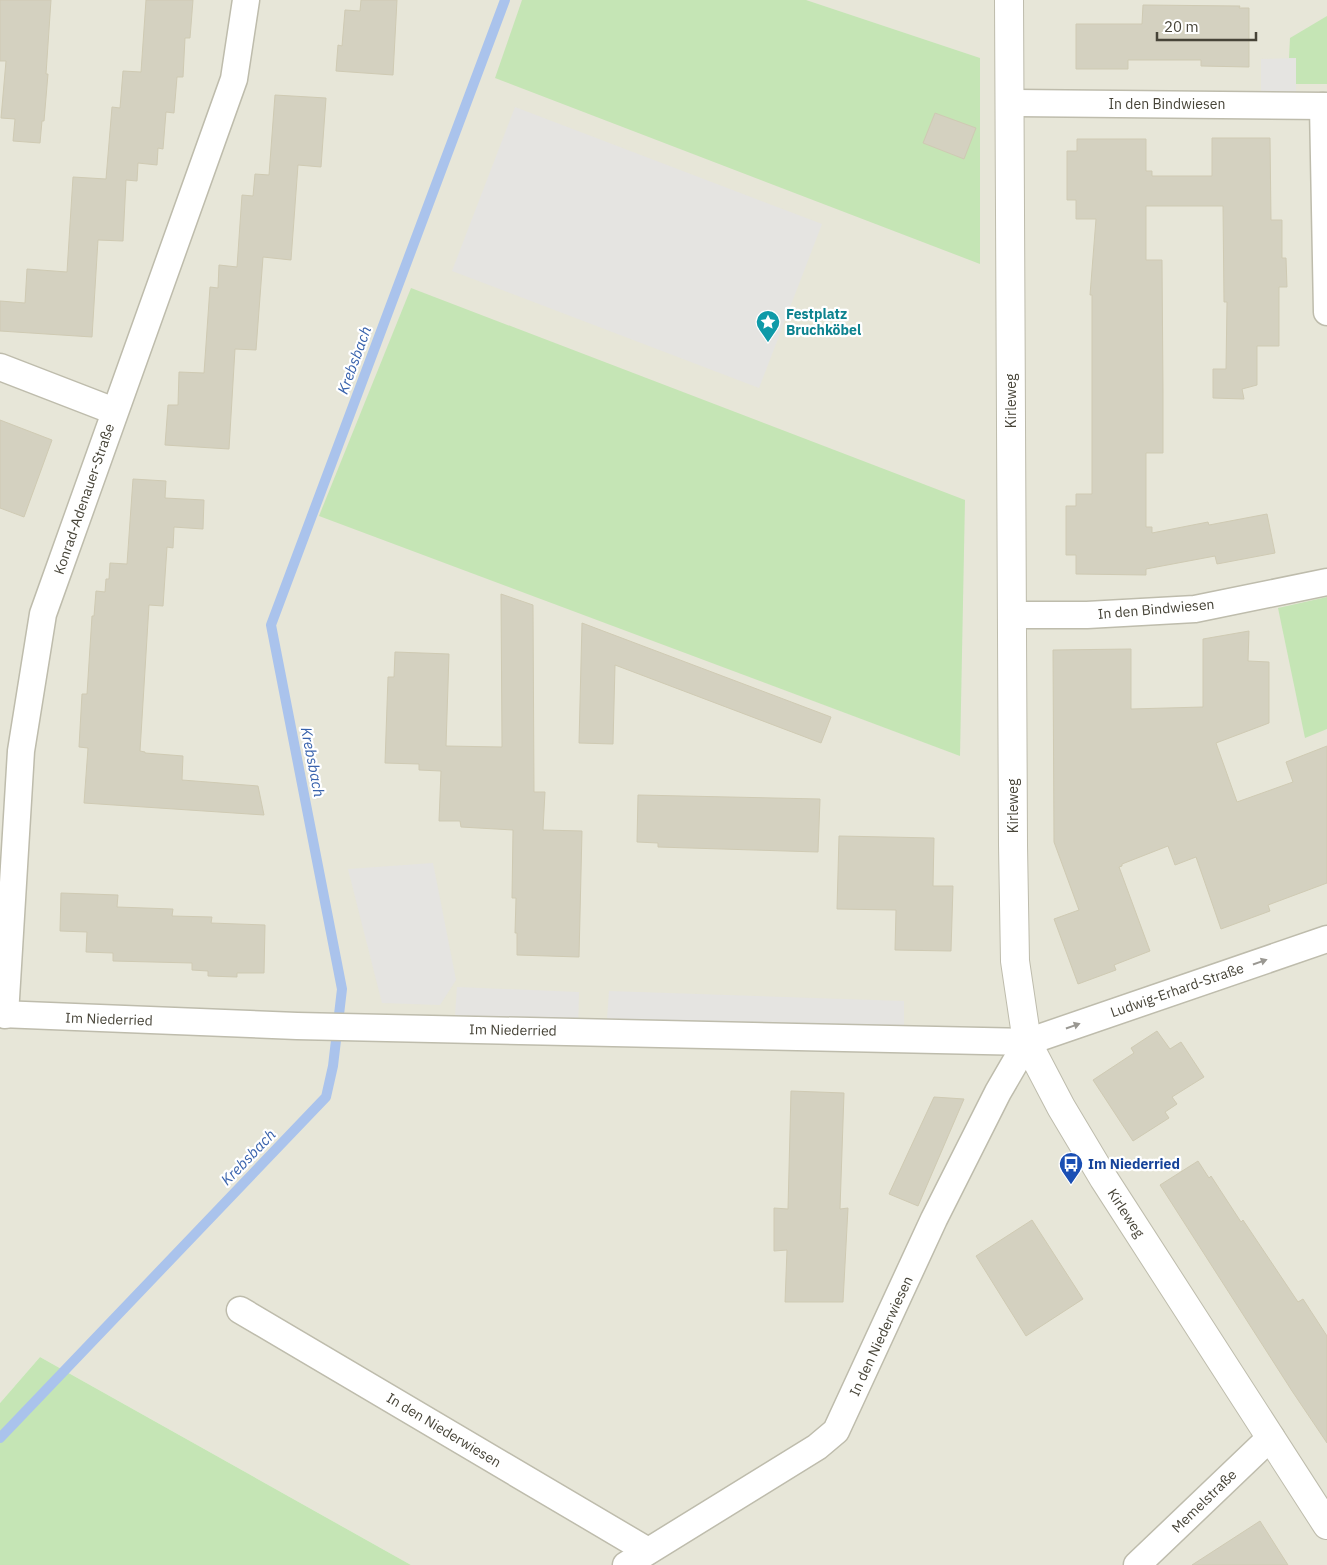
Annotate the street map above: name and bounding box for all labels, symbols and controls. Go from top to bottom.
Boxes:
scale bar [1157,10,1256,42]
text: 20 m [1164,17,1199,36]
street label: In den Bindwiesen [1108,95,1226,113]
place label: Festplatz Bruchköbel [786,305,861,339]
place icon: Festplatz Bruchköbel [755,309,781,343]
water label: Krebsbach [333,323,375,397]
street label: Kirleweg [1002,373,1020,428]
street label: Konrad-Adenauer-Straße [50,421,118,577]
street label: In den Bindwiesen [1097,595,1215,623]
water label: Krebsbach [297,725,329,799]
street label: Kirleweg [1004,778,1022,833]
one-way arrow [1253,958,1268,966]
street label: Ludwig-Erhard-Straße [1108,959,1246,1021]
street label: Im Niederried [65,1008,153,1030]
street label: Im Niederried [469,1020,557,1040]
one-way arrow [1066,1022,1081,1029]
water label: Krebsbach [217,1125,279,1189]
bus stop icon: Im Niederried [1058,1151,1084,1185]
place label: Im Niederried [1088,1155,1180,1173]
street label: Kirleweg [1104,1185,1149,1241]
street label: In den Niederwiesen [845,1273,917,1399]
street label: In den Niederwiesen [383,1389,505,1471]
street label: Memelstraße [1168,1465,1241,1537]

